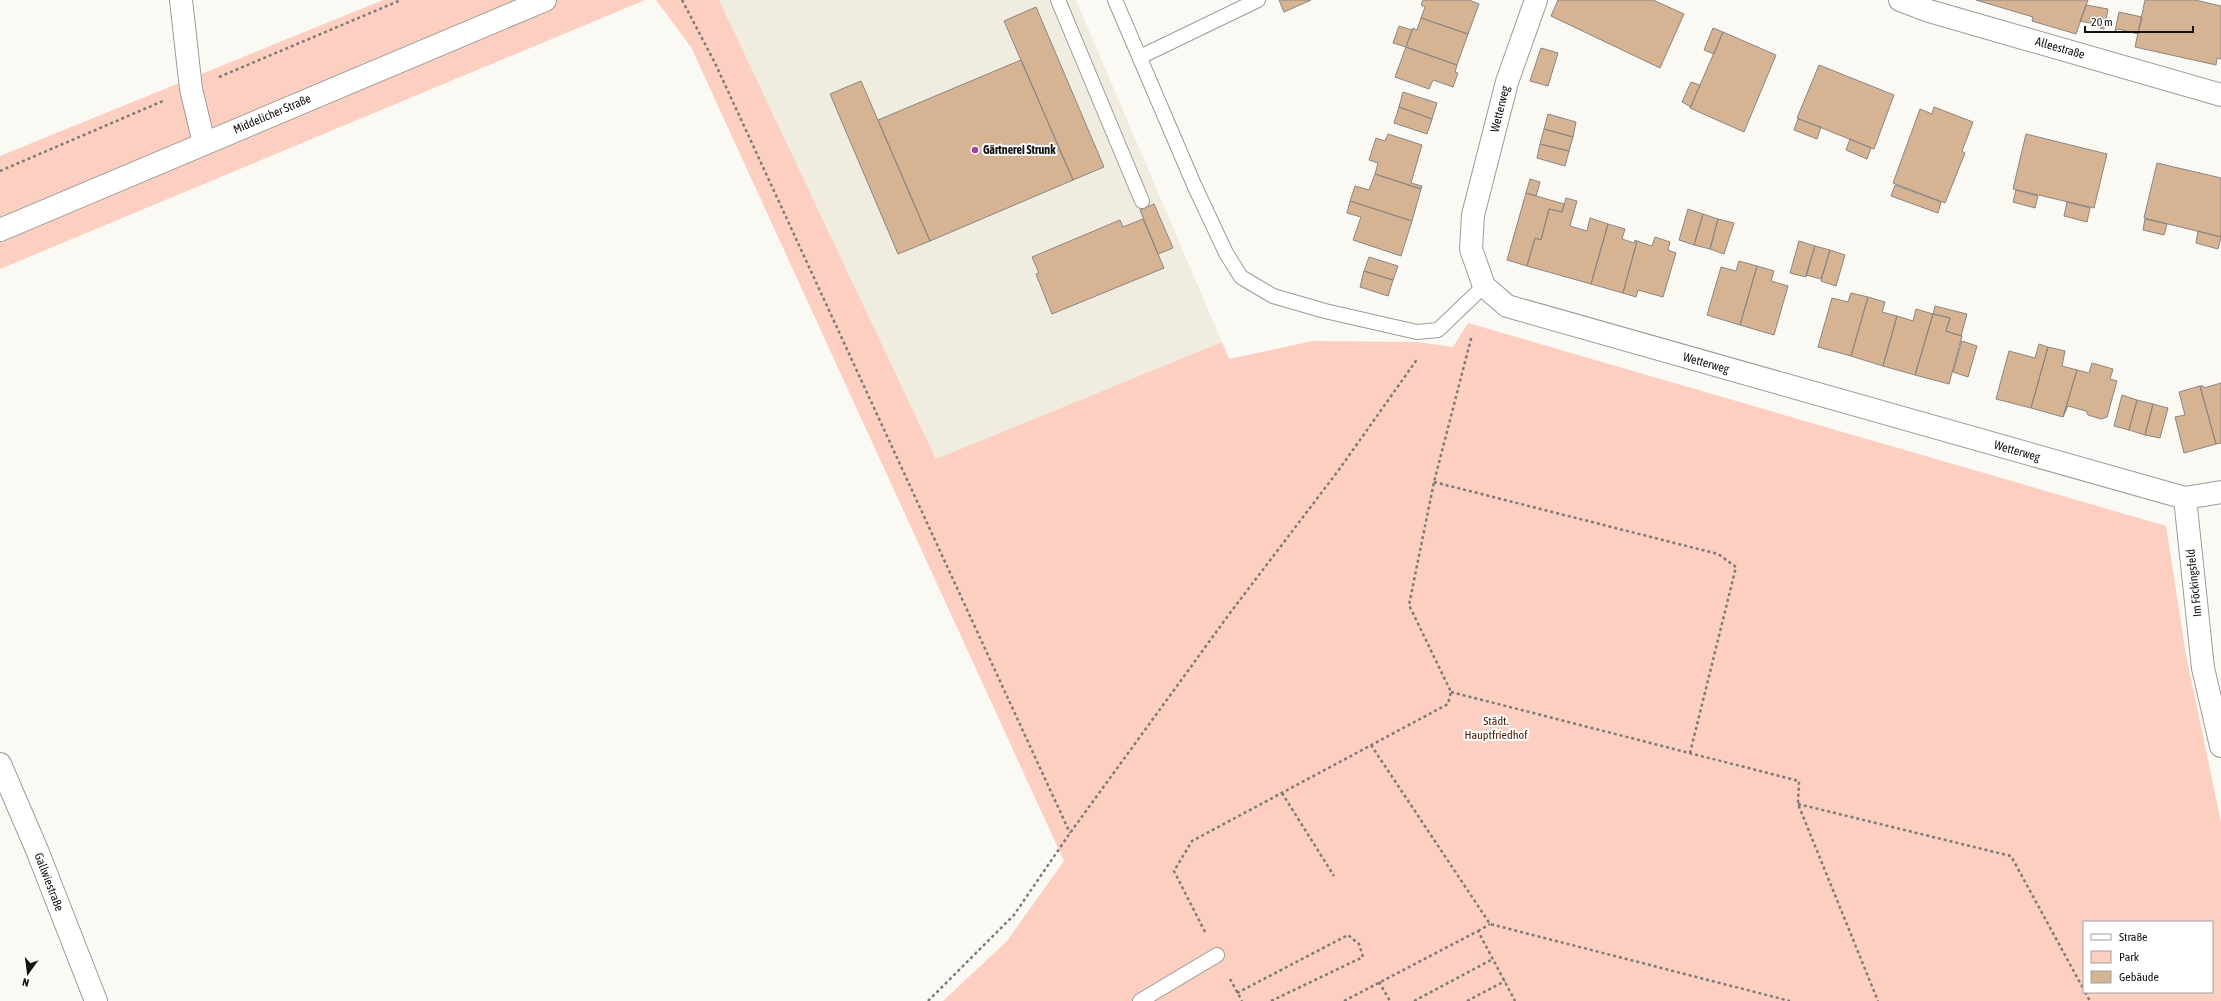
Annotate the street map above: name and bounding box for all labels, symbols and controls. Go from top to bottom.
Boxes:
scale bar [2085,8,2193,34]
text: 20 m [2091,15,2113,29]
street label: Alleestraße [2034,34,2086,62]
street label: Wetterweg [1487,84,1513,134]
street label: Middelicher Straße [231,91,313,137]
place label: Gärtnerei Strunk [983,143,1056,157]
marker: Gärtnerei Strunk [970,145,980,155]
street label: Wetterweg [1681,350,1731,376]
street label: Wetterweg [1992,438,2042,464]
street label: Im Föckingsfeld [2183,548,2205,618]
park label: Städt. Hauptfriedhof [1465,714,1528,742]
street label: Gallwiestraße [31,851,67,913]
legend [2083,921,2213,993]
text: Straße [2119,930,2147,944]
text: Park [2119,950,2140,964]
north arrow [8,953,48,993]
text: Gebäude [2119,970,2159,984]
text: N [21,976,30,989]

